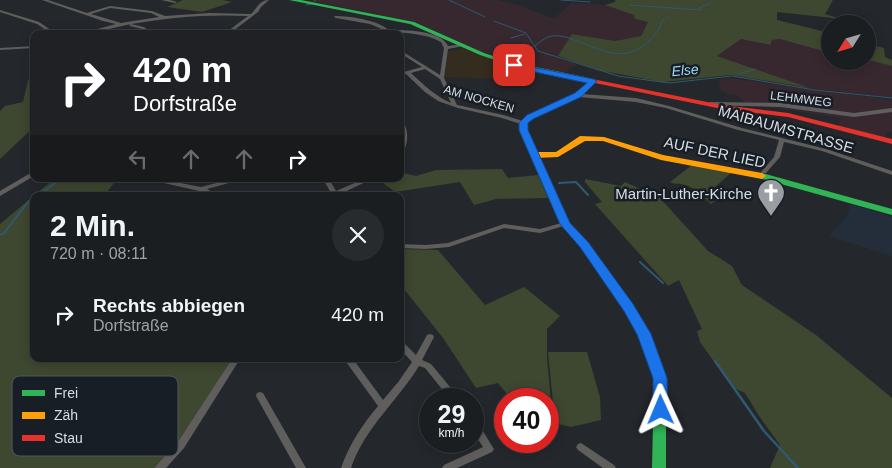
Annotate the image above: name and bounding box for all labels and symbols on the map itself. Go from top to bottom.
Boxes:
north arrow [821,15,876,70]
pin [493,44,535,86]
water label: Else [671,61,699,79]
street label: AM NOCKEN [442,82,516,116]
street label: LEHMWEG [769,88,833,110]
street label: MAIBAUMSTRASSE [716,102,856,156]
street label: AUF DER LIED [663,133,767,171]
church icon: Martin-Luther-Kirche [756,178,786,217]
place label: Martin-Luther-Kirche [615,185,752,202]
legend [12,376,178,456]
position arrow [634,383,686,435]
text: Frei [54,385,78,401]
speed limit sign: 40 [494,388,559,453]
text: Zäh [54,407,78,423]
text: Stau [54,430,83,446]

